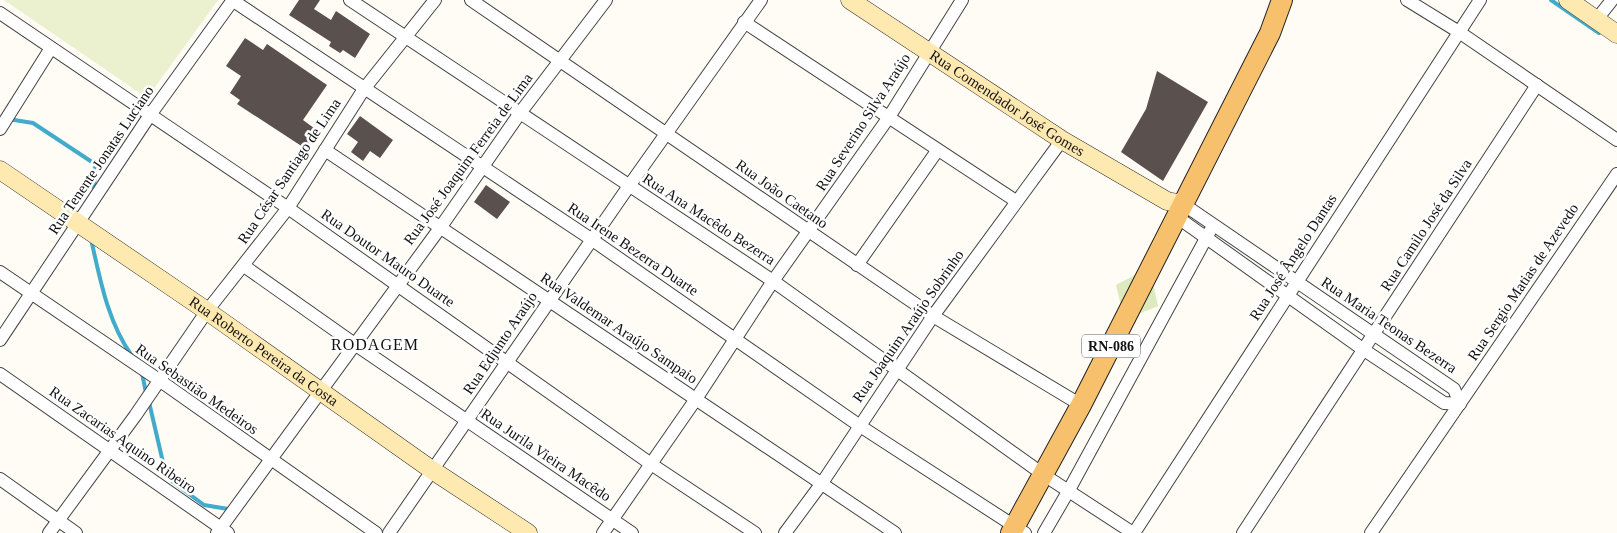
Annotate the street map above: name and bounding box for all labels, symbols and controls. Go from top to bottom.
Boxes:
street label: Rua Comendador José Gomes [927,47,1087,159]
street label: Rua Severino Silva Araújo [813,50,913,194]
street label: Rua José Joaquim Ferreia de Lima [400,70,536,248]
street label: Rua Tenente Jonatas Luciano [45,83,157,237]
street label: Rua César Santiago de Lima [234,95,344,247]
street label: Rua João Caetano [733,156,831,232]
street label: Rua Camilo José da Silva [1377,156,1475,294]
street label: Rua Ana Macêdo Bezerra [640,170,778,268]
street label: Rua José Ângelo Dantas [1246,191,1340,323]
street label: Rua Irene Bezerra Duarte [565,199,701,299]
street label: Rua Sergio Matias de Azevedo [1464,201,1582,363]
street label: Rua Doutor Mauro Duarte [318,206,458,310]
street label: Rua Joaquim Araújo Sobrinho [849,247,967,405]
street label: Rua Valdemar Araújo Sampaio [537,269,701,387]
street label: Rua Maria Teonas Bezerra [1318,274,1460,377]
street label: Rua Edjunto Araújo [460,289,540,397]
street label: Rua Roberto Pereira da Costa [186,293,342,409]
road number: RN-086 [1082,334,1140,358]
district label: RODAGEM [331,336,419,353]
street label: Rua Sebastião Medeiros [133,341,261,437]
street label: Rua Zacarias Aquino Ribeiro [47,383,199,497]
street label: Rua Jurila Vieira Macêdo [478,405,614,505]

